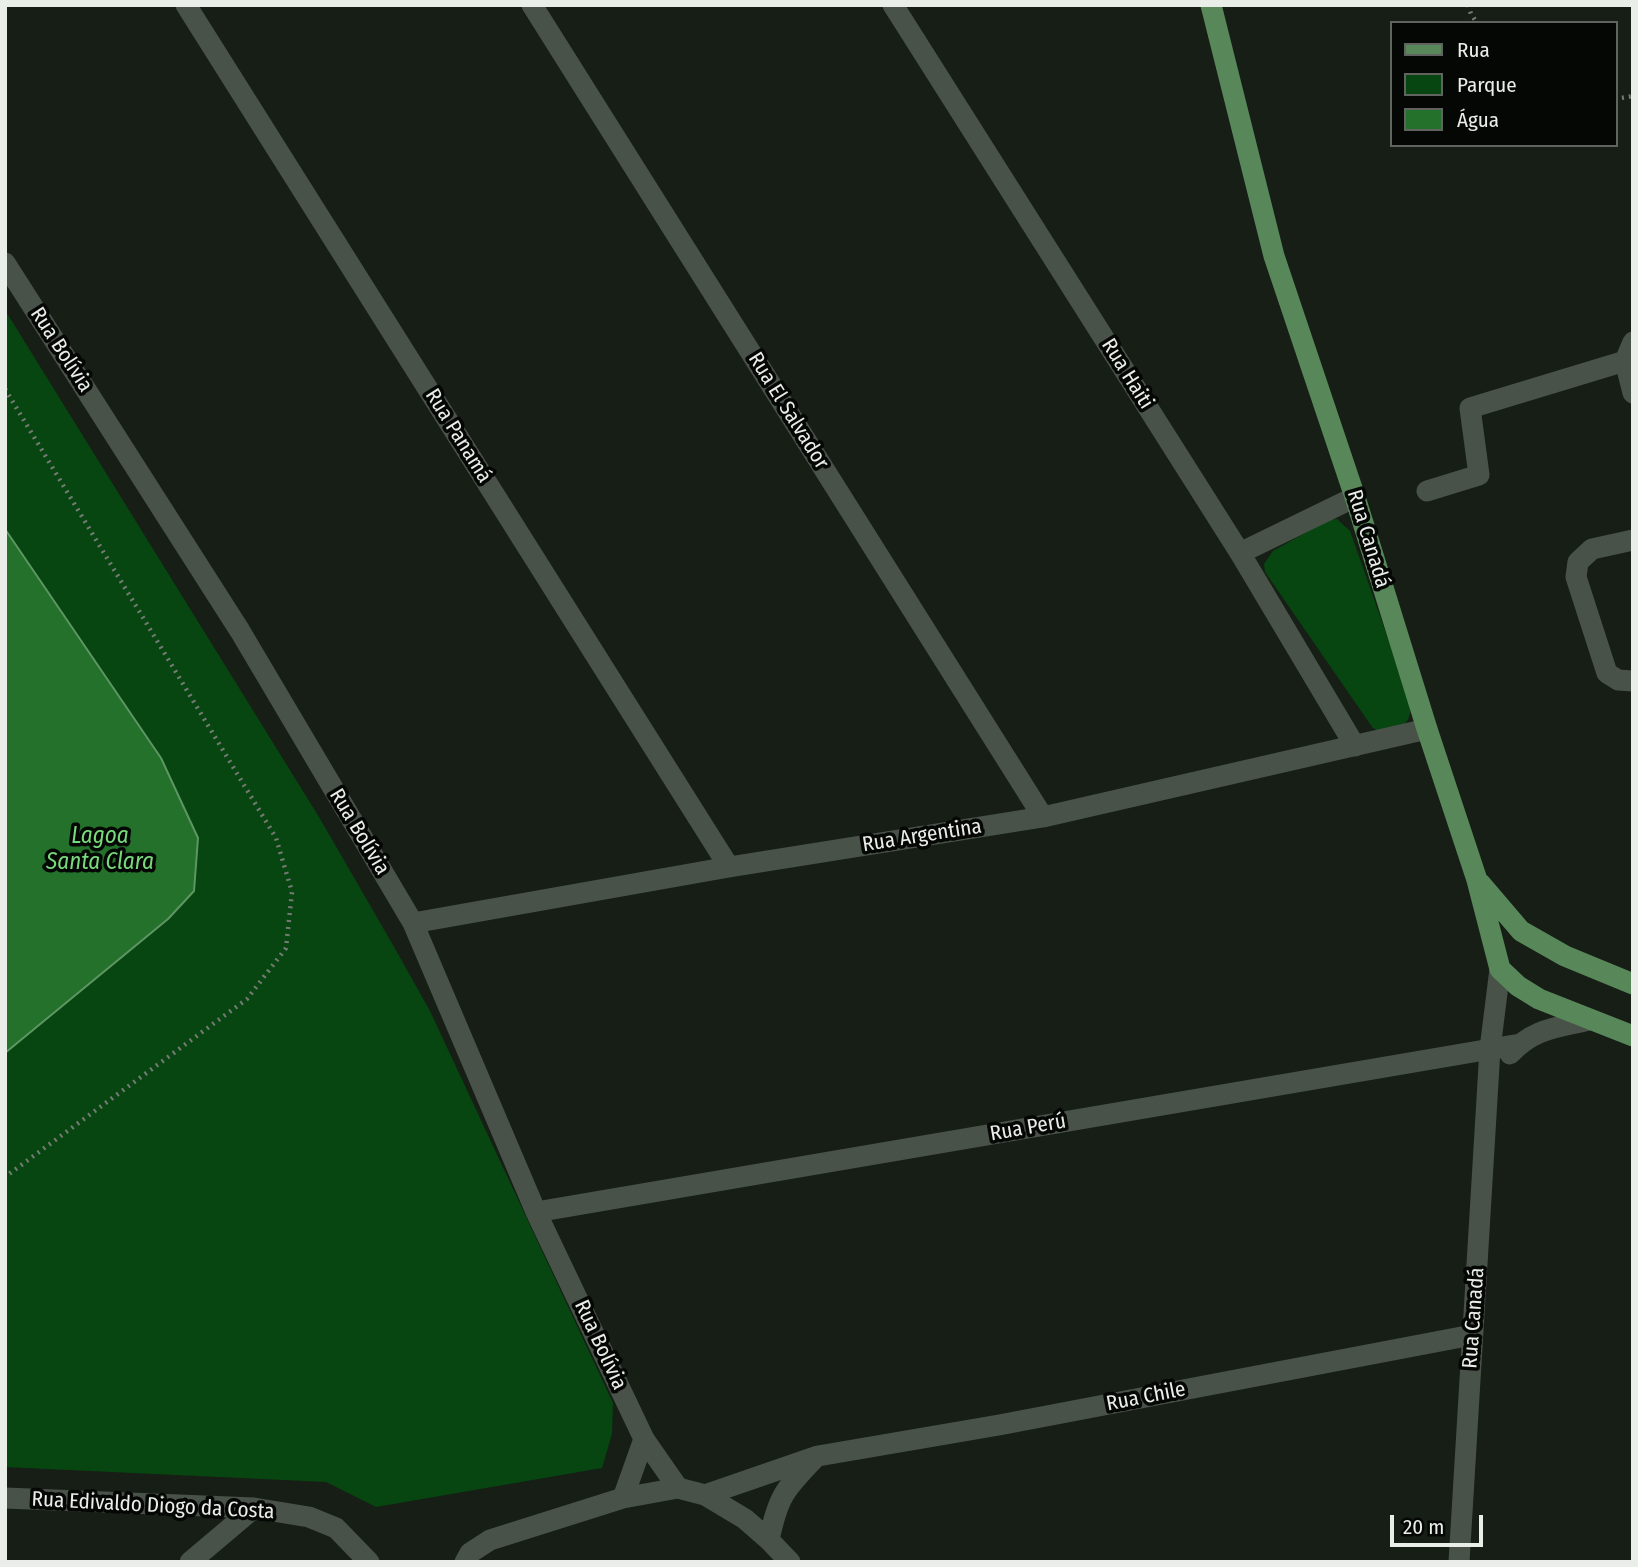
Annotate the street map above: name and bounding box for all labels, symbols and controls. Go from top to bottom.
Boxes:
legend [1390,21,1617,147]
text: Rua [1457,37,1490,63]
text: Parque [1457,72,1517,98]
text: Água [1457,107,1499,133]
street label: Rua Bolívia [24,303,98,397]
street label: Rua Haiti [1096,334,1158,414]
street label: Rua El Salvador [742,348,834,474]
street label: Rua Panamá [419,385,497,487]
street label: Rua Canadá [1341,487,1395,591]
street label: Rua Bolívia [323,784,395,880]
street label: Rua Argentina [861,814,983,858]
water label: Lagoa Santa Clara [46,823,154,877]
street label: Rua Perú [988,1109,1068,1147]
street label: Rua Canadá [1458,1267,1490,1369]
street label: Rua Bolívia [568,1296,632,1394]
street label: Rua Chile [1104,1377,1188,1417]
street label: Rua Edivaldo Diogo da Costa [31,1487,275,1525]
scale bar [1393,1500,1486,1544]
text: 20 m [1403,1514,1444,1540]

